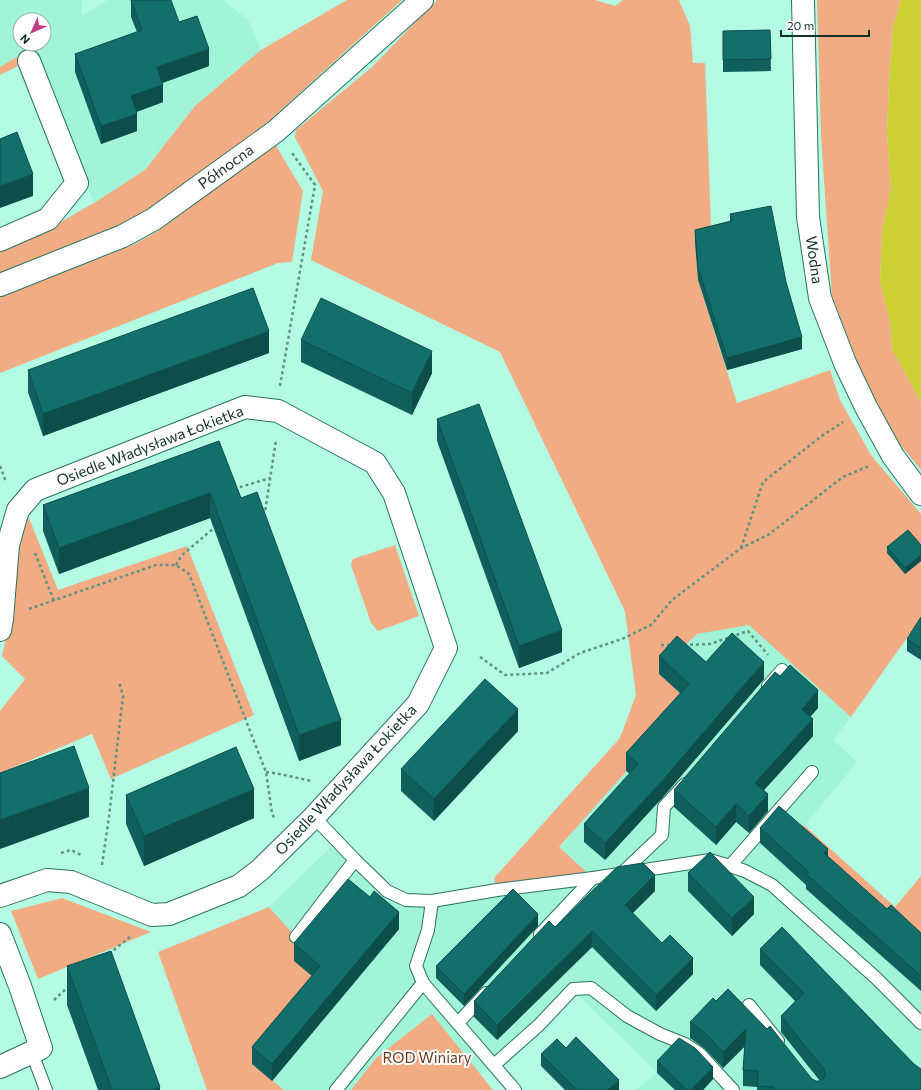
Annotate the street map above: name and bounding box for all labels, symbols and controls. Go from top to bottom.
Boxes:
north arrow [12,12,52,52]
scale bar [781,12,869,38]
text: 20 m [787,18,814,32]
text: N [17,32,32,47]
street label: Północna [194,140,257,192]
street label: Wodna [803,235,827,285]
street label: Osiedle Władysława Łokietka [54,401,246,489]
street label: Osiedle Władysława Łokietka [271,700,420,858]
park label: ROD Winiary [382,1048,472,1066]

